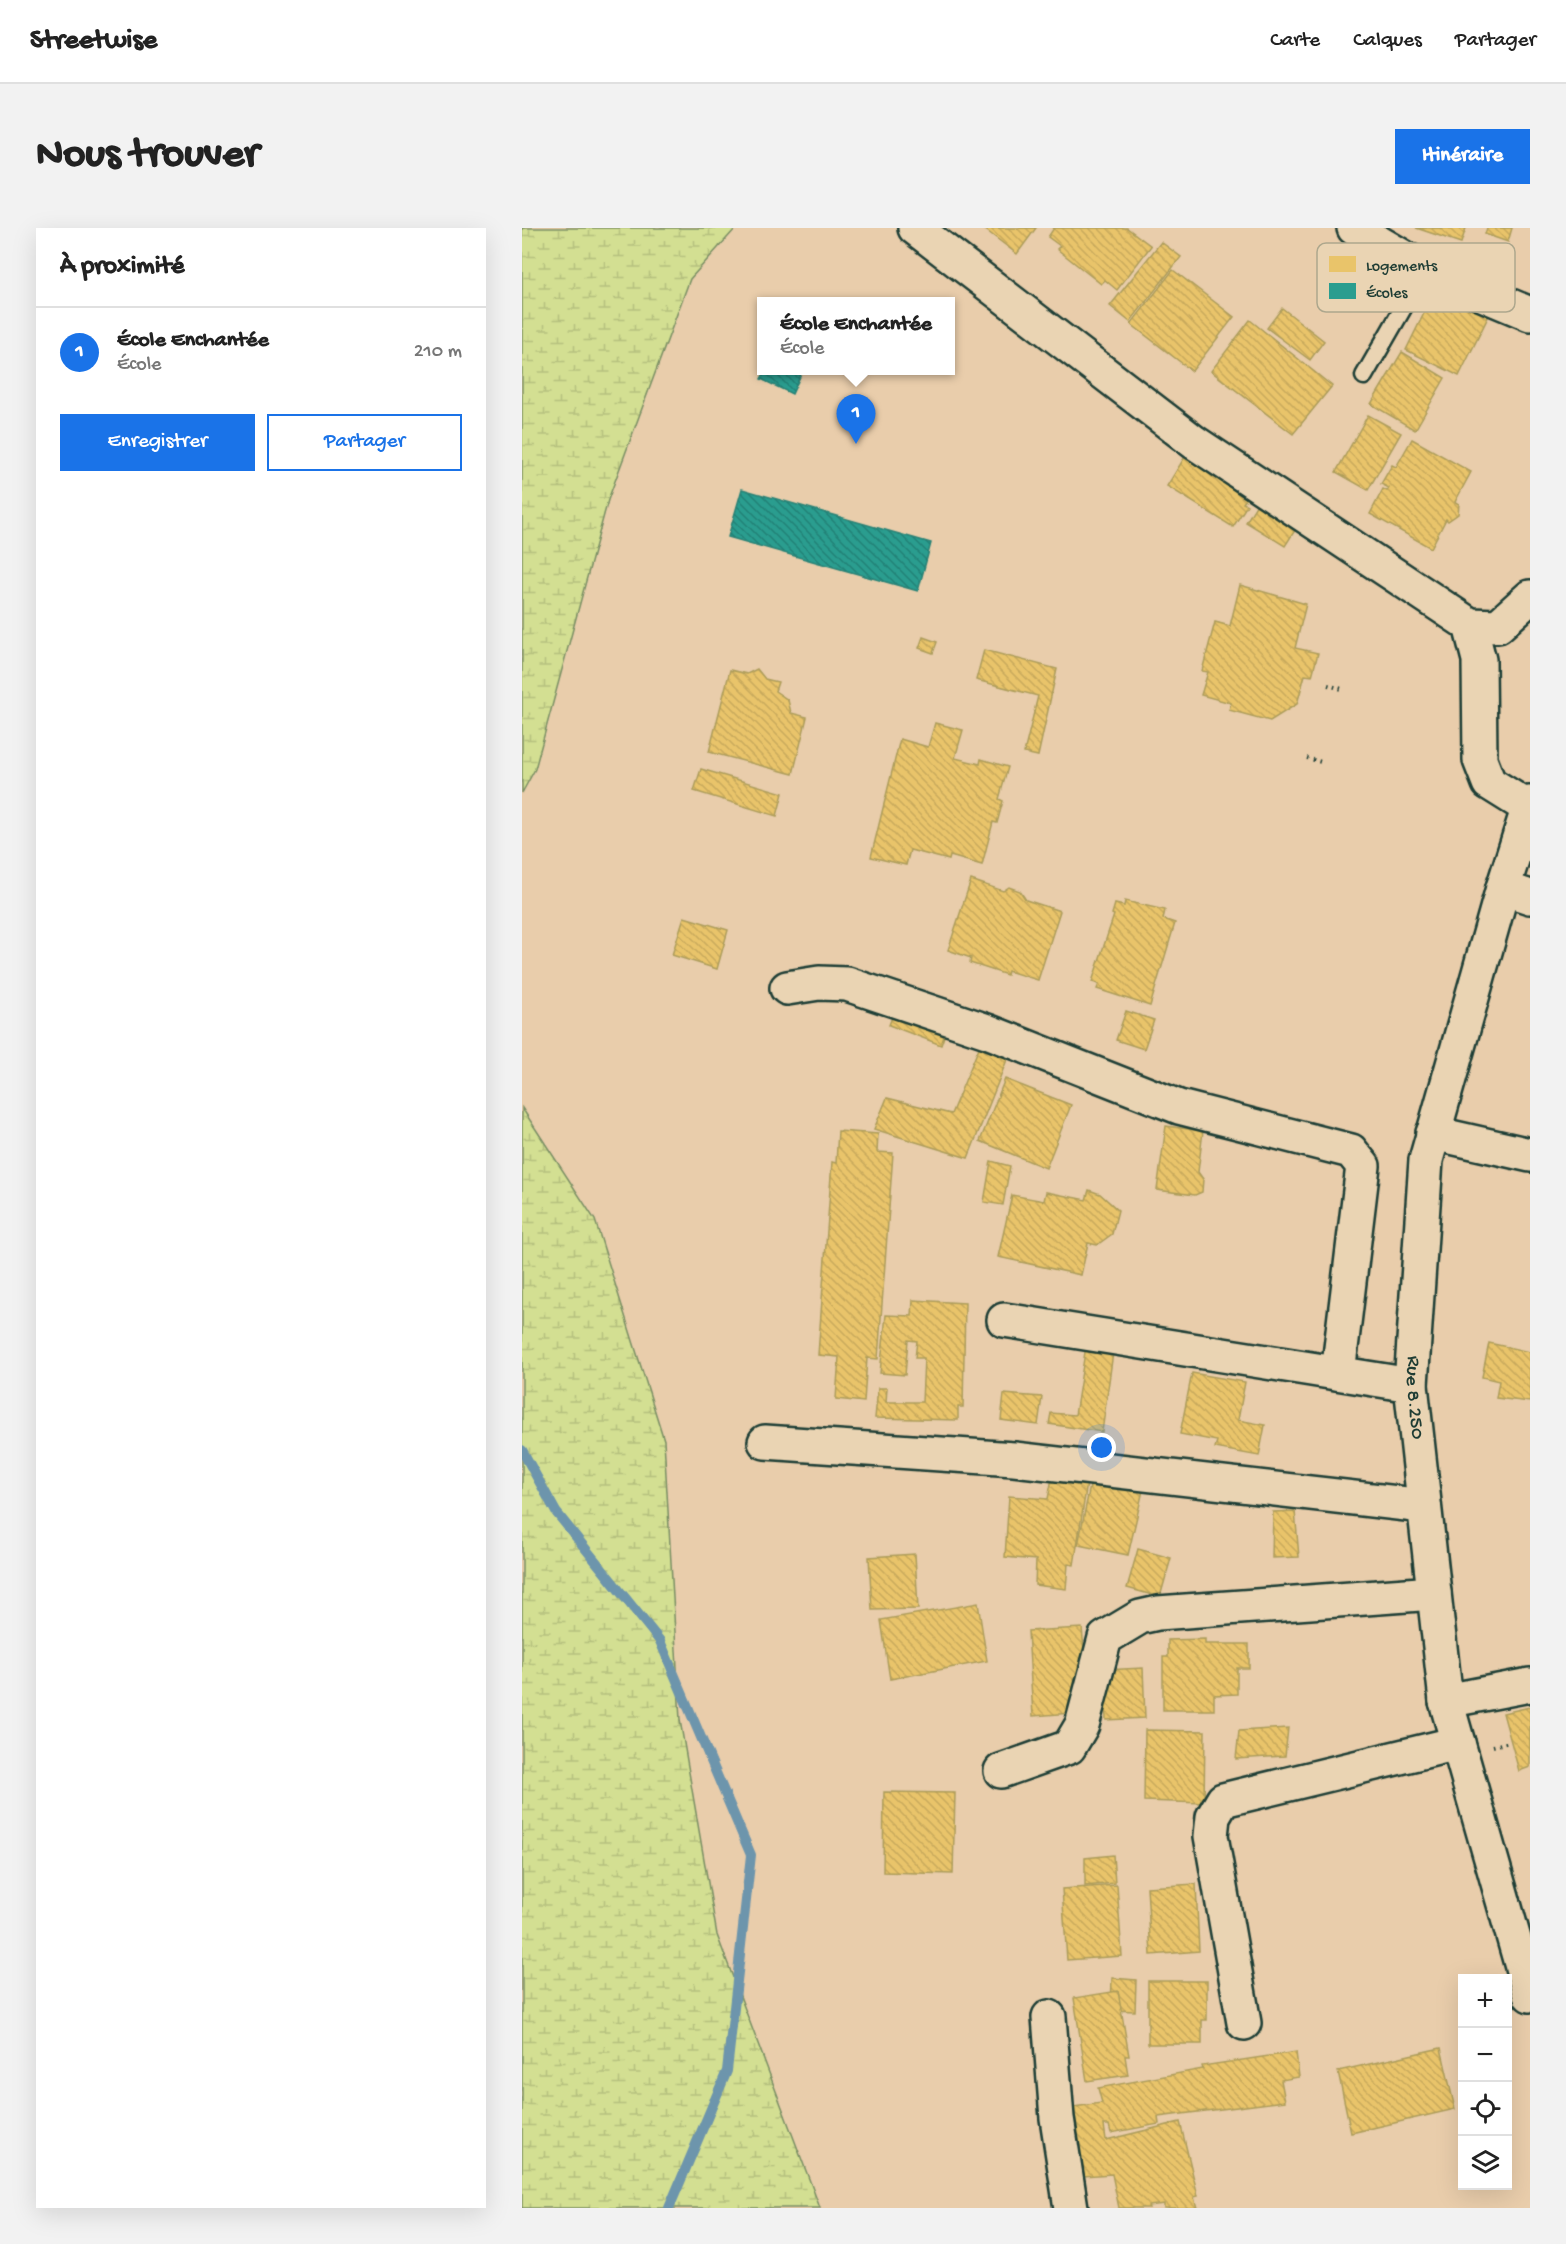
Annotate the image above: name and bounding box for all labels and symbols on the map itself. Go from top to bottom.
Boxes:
legend [1317,243,1515,312]
text: Logements [1366,258,1438,277]
text: Écoles [1366,285,1408,304]
pin: 1 [836,394,876,444]
street label: Rue 8.250 [1399,1355,1428,1441]
your location [1087,1433,1116,1462]

